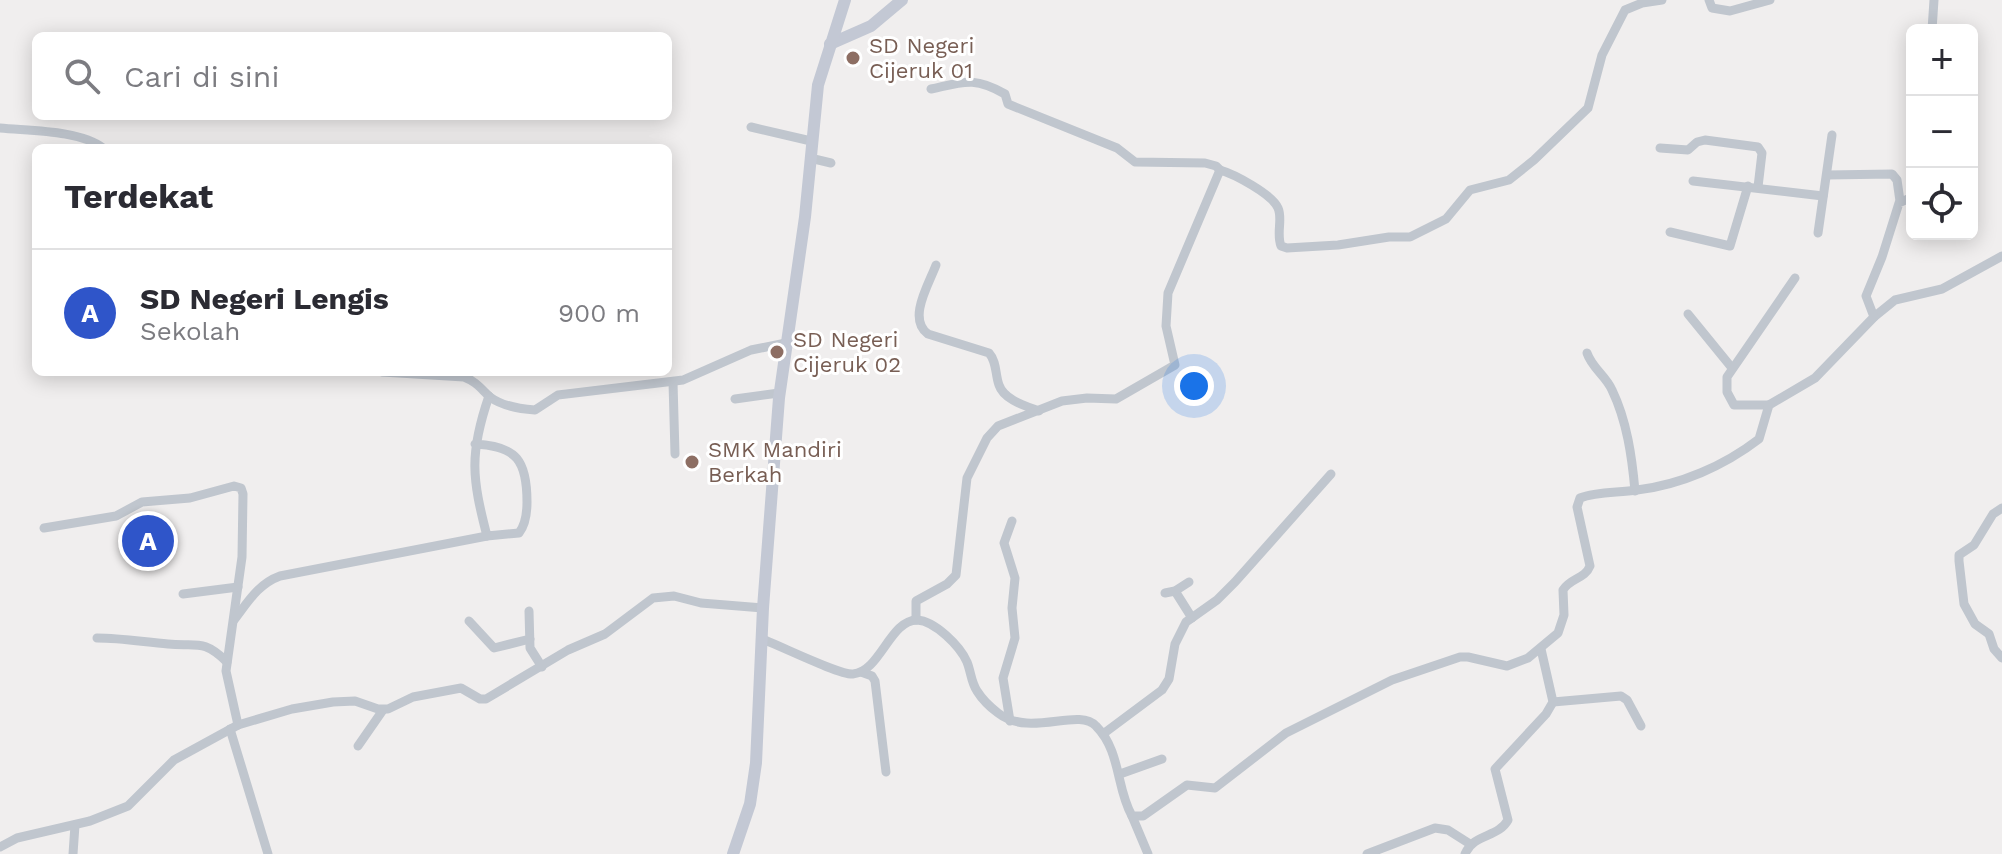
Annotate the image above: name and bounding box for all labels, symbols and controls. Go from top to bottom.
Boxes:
map controls [1906,24,1978,240]
button: + [1906,24,1978,96]
search box [32,32,672,120]
place label: SD Negeri Cijeruk 01 [869,33,974,83]
marker: SD Negeri Cijeruk 01 [844,49,862,67]
icon: search [60,54,104,98]
text: Cari di sini [124,59,279,94]
button: − [1906,96,1978,168]
button: locate [1906,168,1978,240]
text: Terdekat [64,176,213,216]
text: SD Negeri Lengis [140,281,389,316]
text: A [81,298,99,328]
text: 900 m [558,298,640,328]
text: Sekolah [140,316,240,346]
place label: SD Negeri Cijeruk 02 [793,327,901,377]
marker: SD Negeri Cijeruk 02 [768,343,786,361]
your location [1174,366,1214,406]
place label: SMK Mandiri Berkah [708,437,842,487]
marker: SMK Mandiri Berkah [683,453,701,471]
pin: A [122,511,174,571]

